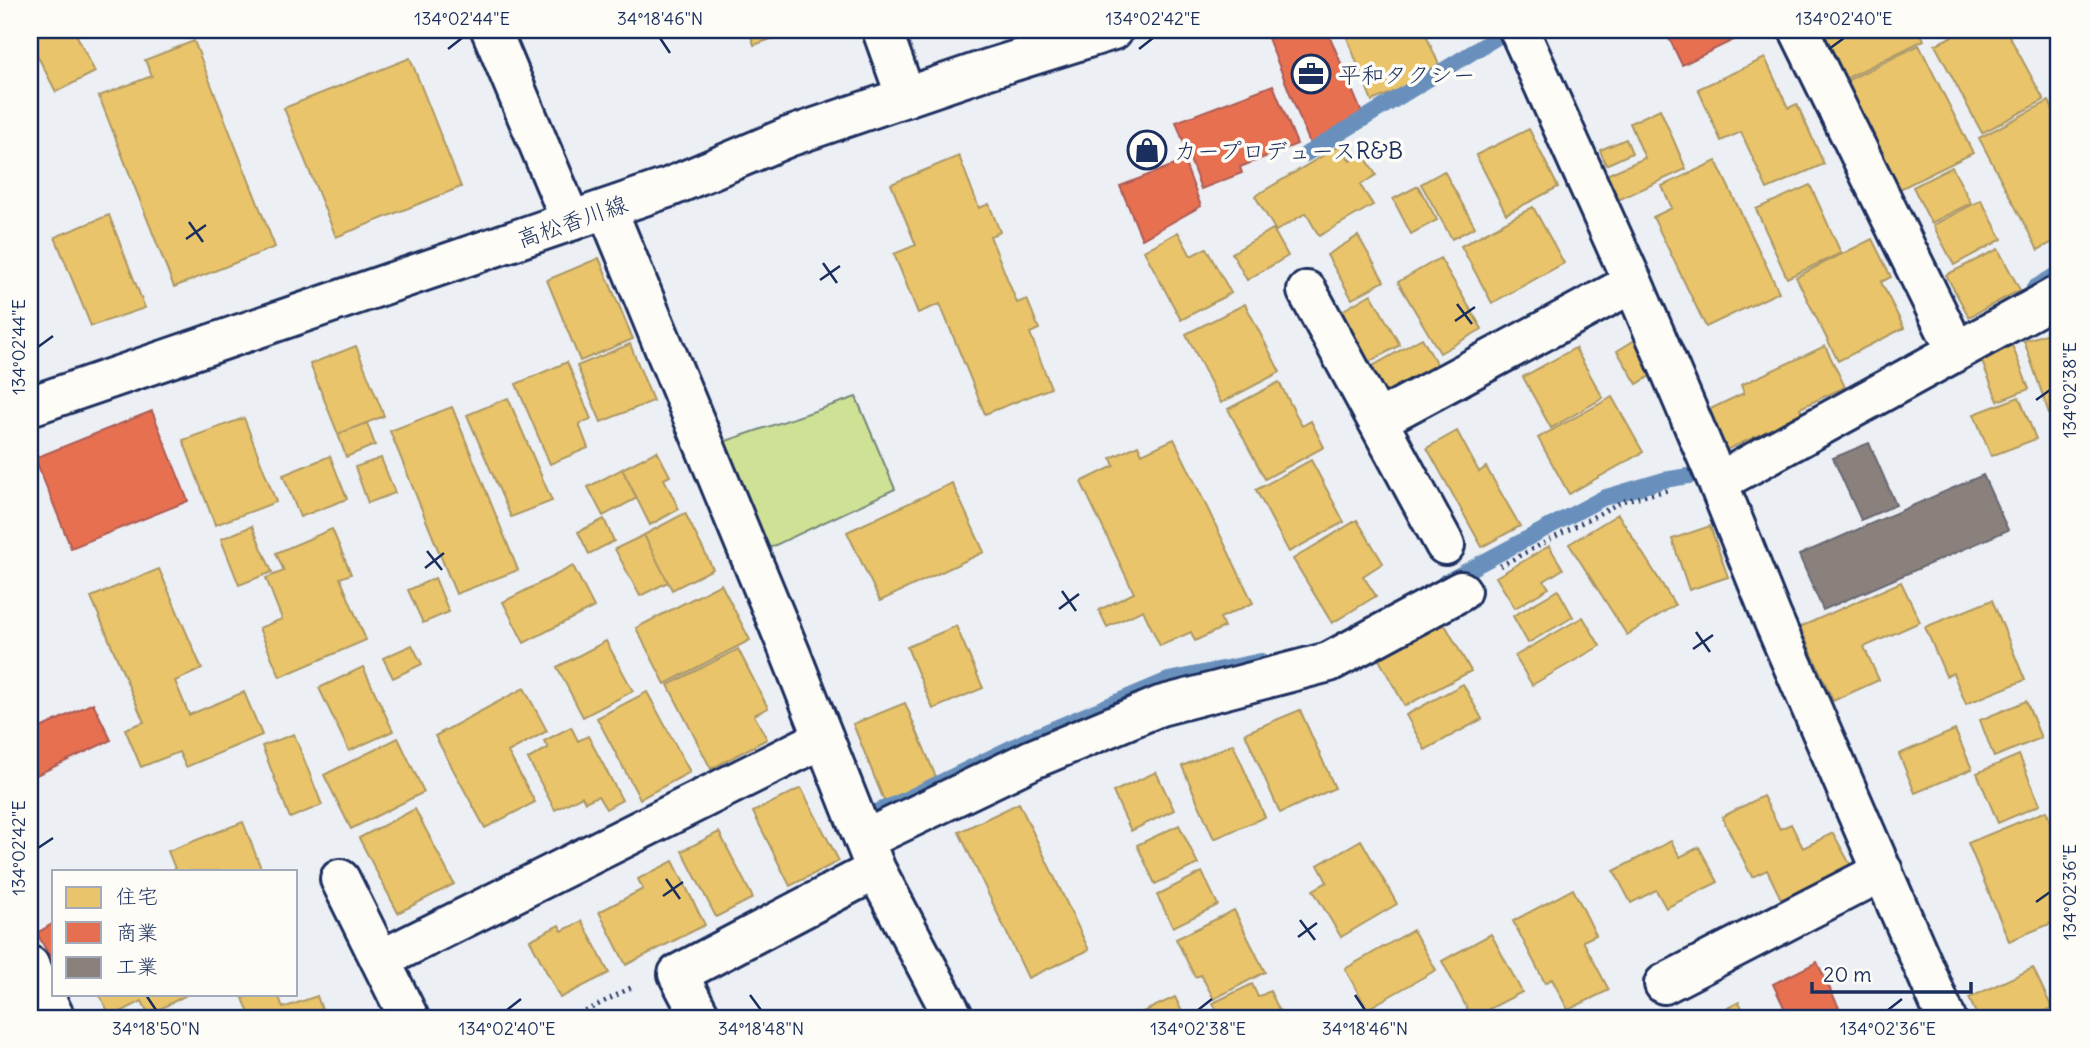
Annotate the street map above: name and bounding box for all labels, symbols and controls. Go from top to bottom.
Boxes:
text: 134°02'44"E [414,7,510,30]
text: 34°18'46"N [617,7,703,30]
text: 134°02'42"E [1105,7,1201,30]
text: 134°02'40"E [1795,7,1893,30]
office icon: 平和タクシー [1290,53,1332,95]
place label: 平和タクシー [1338,60,1476,89]
shop icon: カープロデュースR&B [1126,129,1168,171]
place label: カープロデュースR&B [1174,136,1403,165]
street label: 高松香川線 [513,189,631,253]
text: 134°02'44"E [7,299,30,395]
text: 134°02'38"E [2058,342,2081,438]
text: 134°02'42"E [7,800,30,896]
text: 134°02'36"E [2058,844,2081,940]
legend [52,870,298,996]
text: 住宅 [116,883,158,910]
text: 商業 [116,919,158,946]
scale bar [1812,950,1972,994]
text: 工業 [116,953,158,980]
text: 20 m [1823,961,1872,988]
text: 34°18'50"N [112,1017,200,1040]
text: 134°02'40"E [458,1017,556,1040]
text: 34°18'48"N [718,1017,804,1040]
text: 134°02'38"E [1150,1017,1246,1040]
text: 34°18'46"N [1322,1017,1408,1040]
text: 134°02'36"E [1840,1017,1936,1040]

